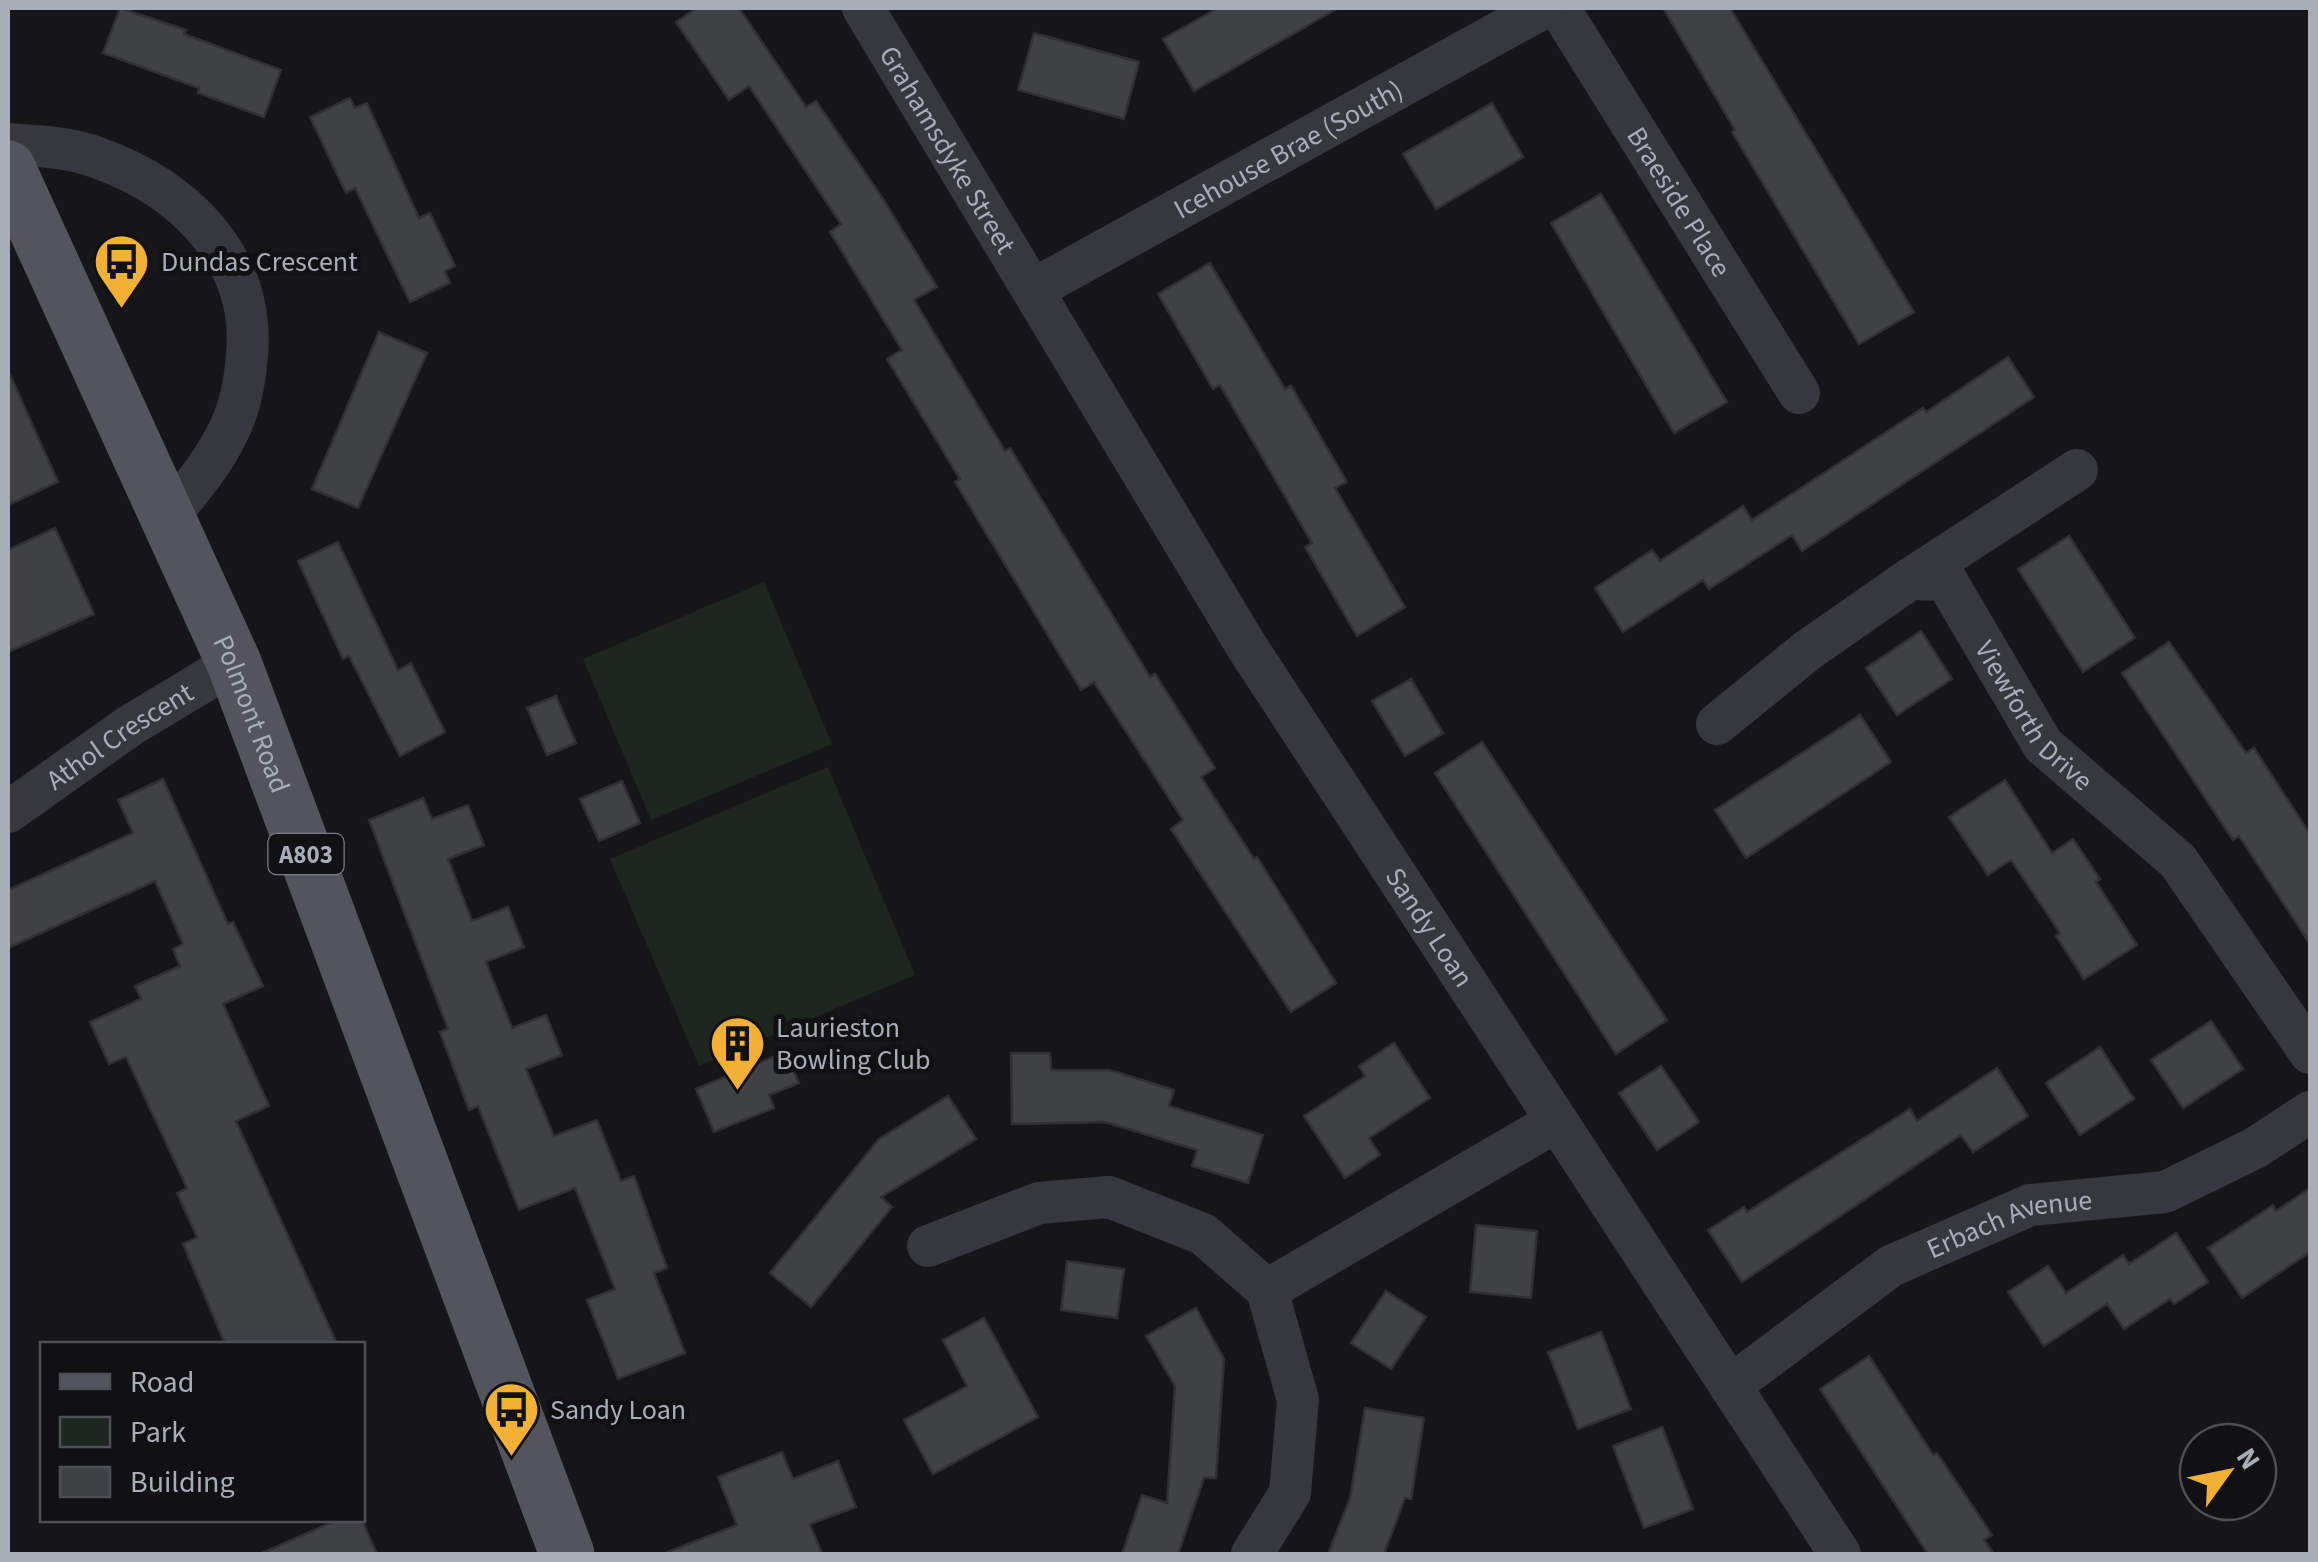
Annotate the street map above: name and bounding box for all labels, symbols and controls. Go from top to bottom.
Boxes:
street label: Grahamsdyke Street [869,38,1025,262]
street label: Icehouse Brae (South) [1166,70,1410,229]
street label: Braeside Place [1617,119,1741,285]
bus stop icon: Dundas Crescent [92,231,152,310]
place label: Dundas Crescent [161,242,358,282]
street label: Polmont Road [203,628,300,799]
street label: Viewforth Drive [1965,633,2101,800]
street label: Athol Crescent [38,673,201,800]
road number: A803 [268,834,344,874]
street label: Sandy Loan [1375,860,1483,995]
place label: Laurieston Bowling Club [776,1008,931,1080]
building icon: Laurieston Bowling Club [707,1013,767,1092]
street label: Erbach Avenue [1920,1180,2094,1269]
legend [40,1342,365,1522]
text: Road [130,1361,194,1404]
bus stop icon: Sandy Loan [481,1379,541,1458]
place label: Sandy Loan [550,1390,686,1430]
text: Park [130,1411,186,1454]
north arrow [2178,1422,2278,1522]
text: N [2226,1440,2270,1478]
text: Building [130,1461,235,1504]

